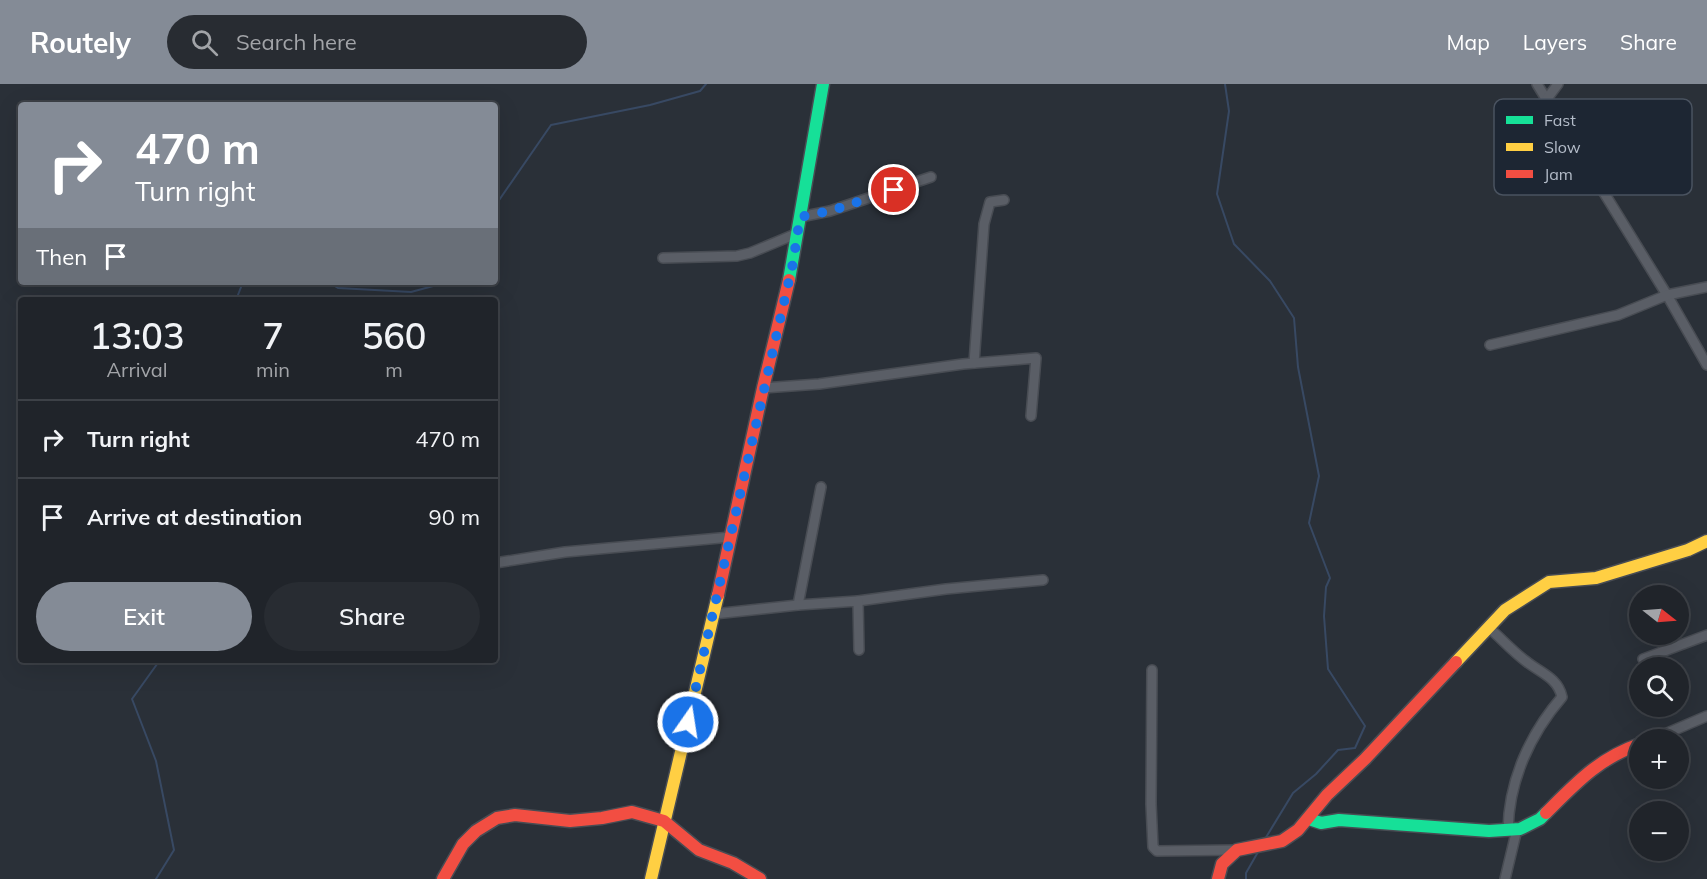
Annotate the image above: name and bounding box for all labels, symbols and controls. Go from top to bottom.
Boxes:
search box [167,15,587,69]
text: Routely [30,25,131,60]
icon: search [188,26,221,59]
text: Search here [236,28,357,56]
text: Map [1447,29,1490,55]
text: Layers [1523,29,1587,55]
text: Share [1620,29,1677,55]
legend [1494,99,1692,195]
text: Fast [1544,110,1576,130]
text: 470 m [135,122,260,175]
icon: right [36,126,114,204]
text: Slow [1544,137,1581,157]
pin [868,164,919,215]
text: Jam [1544,164,1573,184]
icon: arrive [877,173,910,206]
text: Turn right [135,174,255,208]
icon: arrive [99,240,132,273]
text: Then [36,243,87,271]
text: 13:03 [90,313,184,358]
text: 7 [262,313,284,358]
text: 560 [362,313,426,358]
text: Arrival [106,357,168,382]
text: min [256,357,290,382]
text: m [385,357,403,382]
icon: right [36,423,69,456]
text: Turn right [87,425,190,453]
text: 470 m [415,425,480,453]
icon: arrive [36,501,69,534]
text: Arrive at destination [87,503,302,531]
text: 90 m [429,503,480,531]
button: Exit [36,582,252,651]
button: Share [264,582,480,651]
north arrow [1629,585,1689,645]
map controls [1629,585,1689,861]
button: search [1629,657,1689,717]
position arrow [656,690,720,754]
button: + [1629,729,1689,789]
button: − [1629,801,1689,861]

